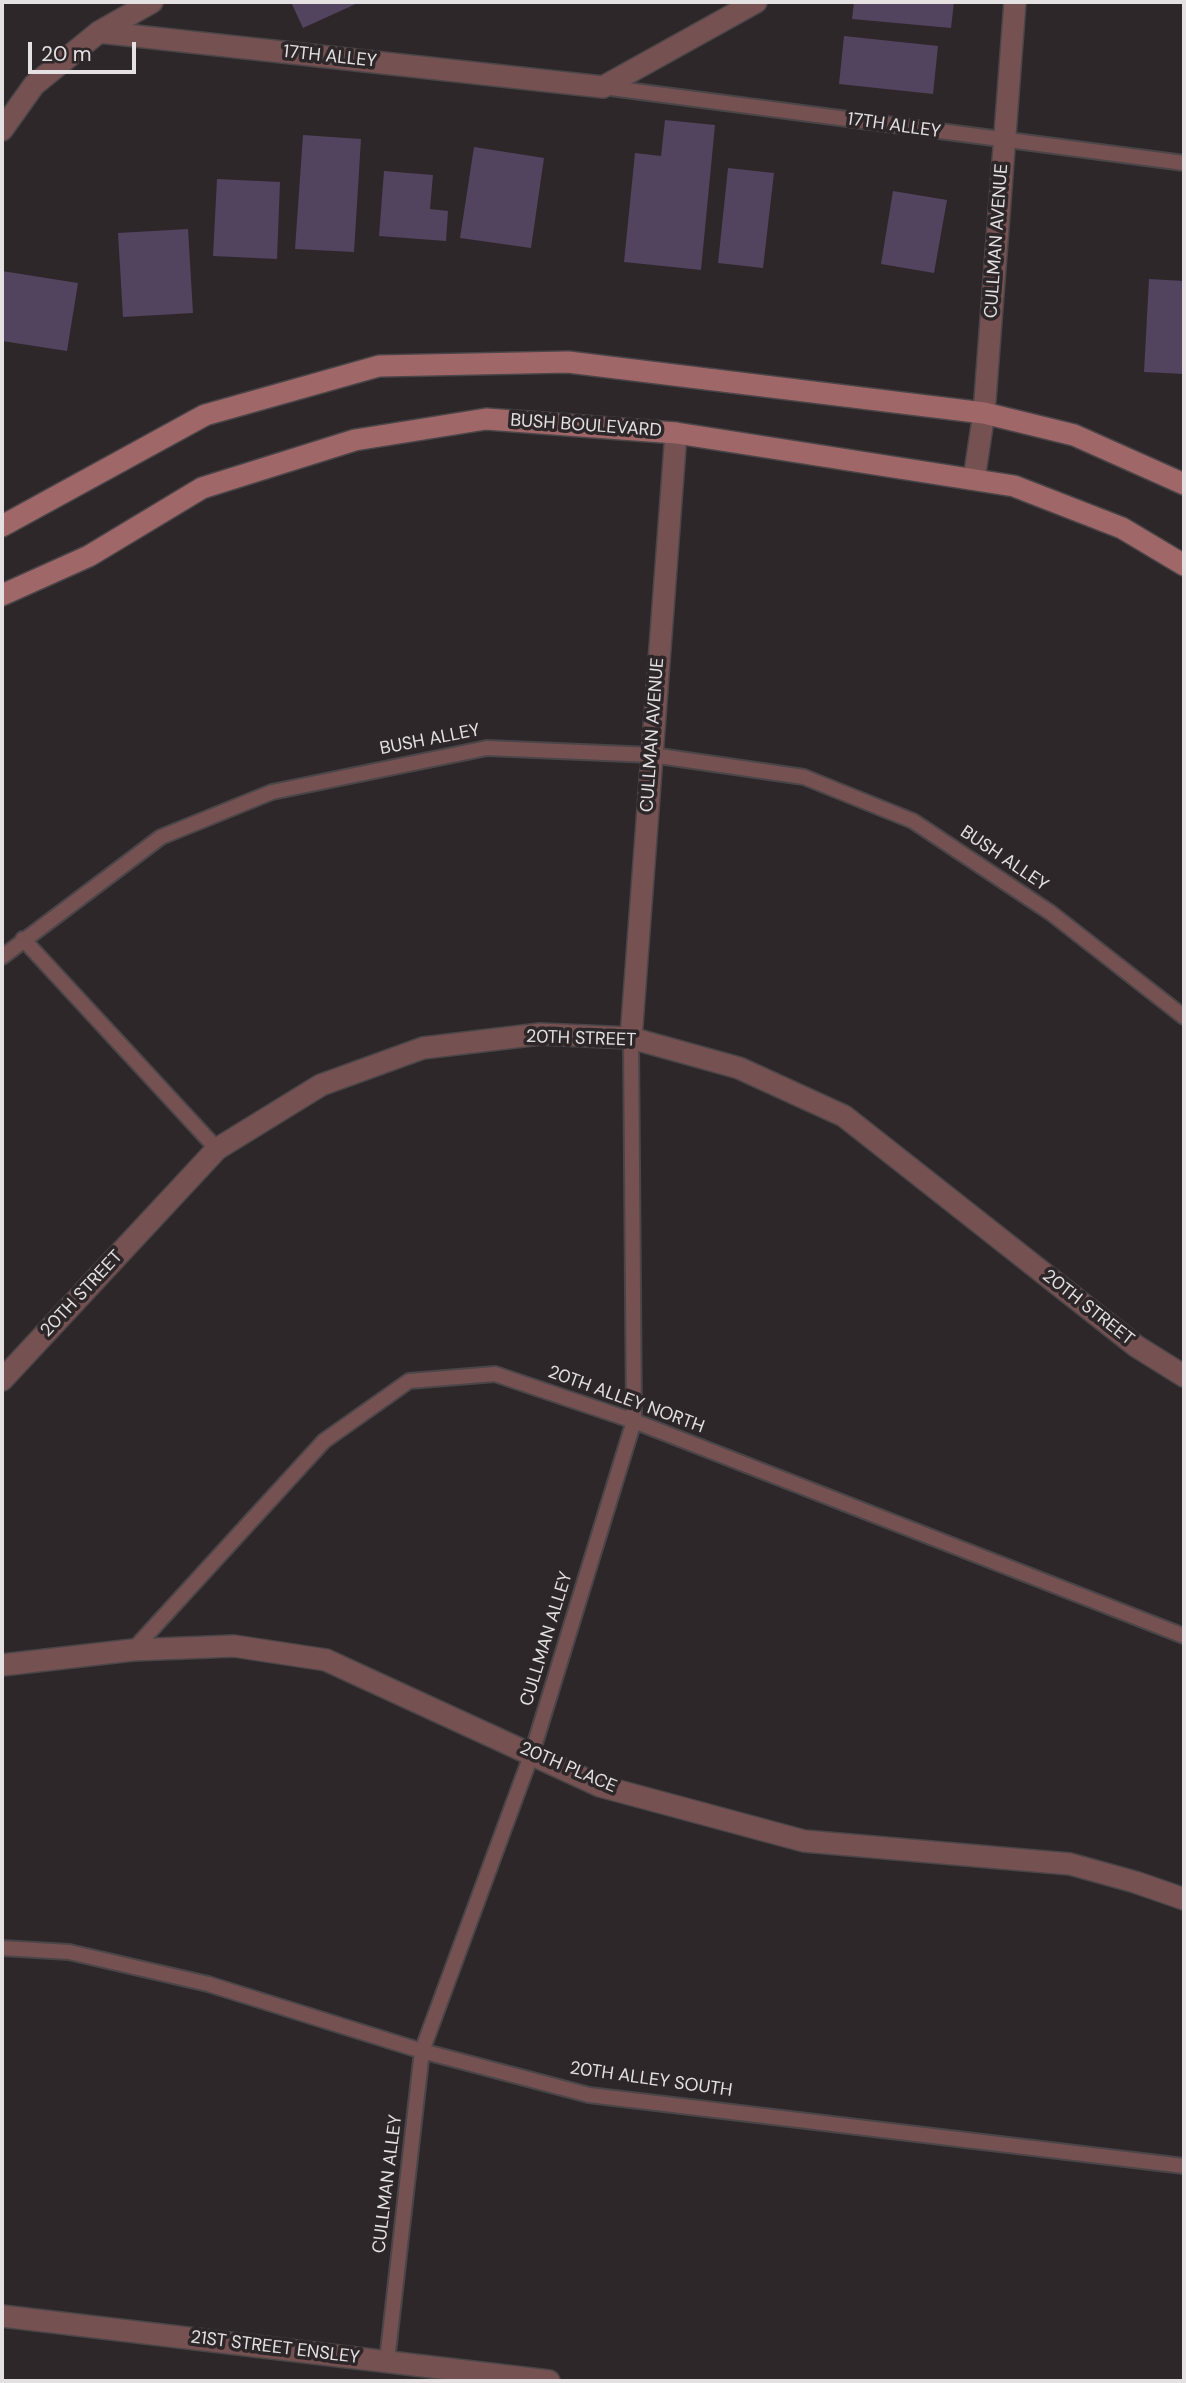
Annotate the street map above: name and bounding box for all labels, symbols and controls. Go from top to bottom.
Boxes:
scale bar [32,28,140,72]
text: 20 m [41,40,92,68]
street label: 17TH ALLEY [282,41,378,73]
street label: 17TH ALLEY [846,109,942,143]
street label: CULLMAN AVENUE [981,163,1013,319]
street label: BUSH BOULEVARD [510,410,662,442]
street label: CULLMAN AVENUE [637,657,669,813]
street label: BUSH ALLEY [378,720,482,760]
street label: BUSH ALLEY [956,822,1052,896]
street label: 20TH STREET [525,1026,637,1052]
street label: 20TH STREET [36,1246,128,1342]
street label: 20TH STREET [1038,1266,1138,1350]
street label: 20TH ALLEY NORTH [545,1362,707,1438]
street label: CULLMAN ALLEY [516,1569,578,1709]
street label: 20TH PLACE [516,1738,620,1798]
street label: 20TH ALLEY SOUTH [568,2058,734,2102]
street label: CULLMAN ALLEY [369,2113,407,2255]
street label: 21ST STREET ENSLEY [189,2327,361,2369]

